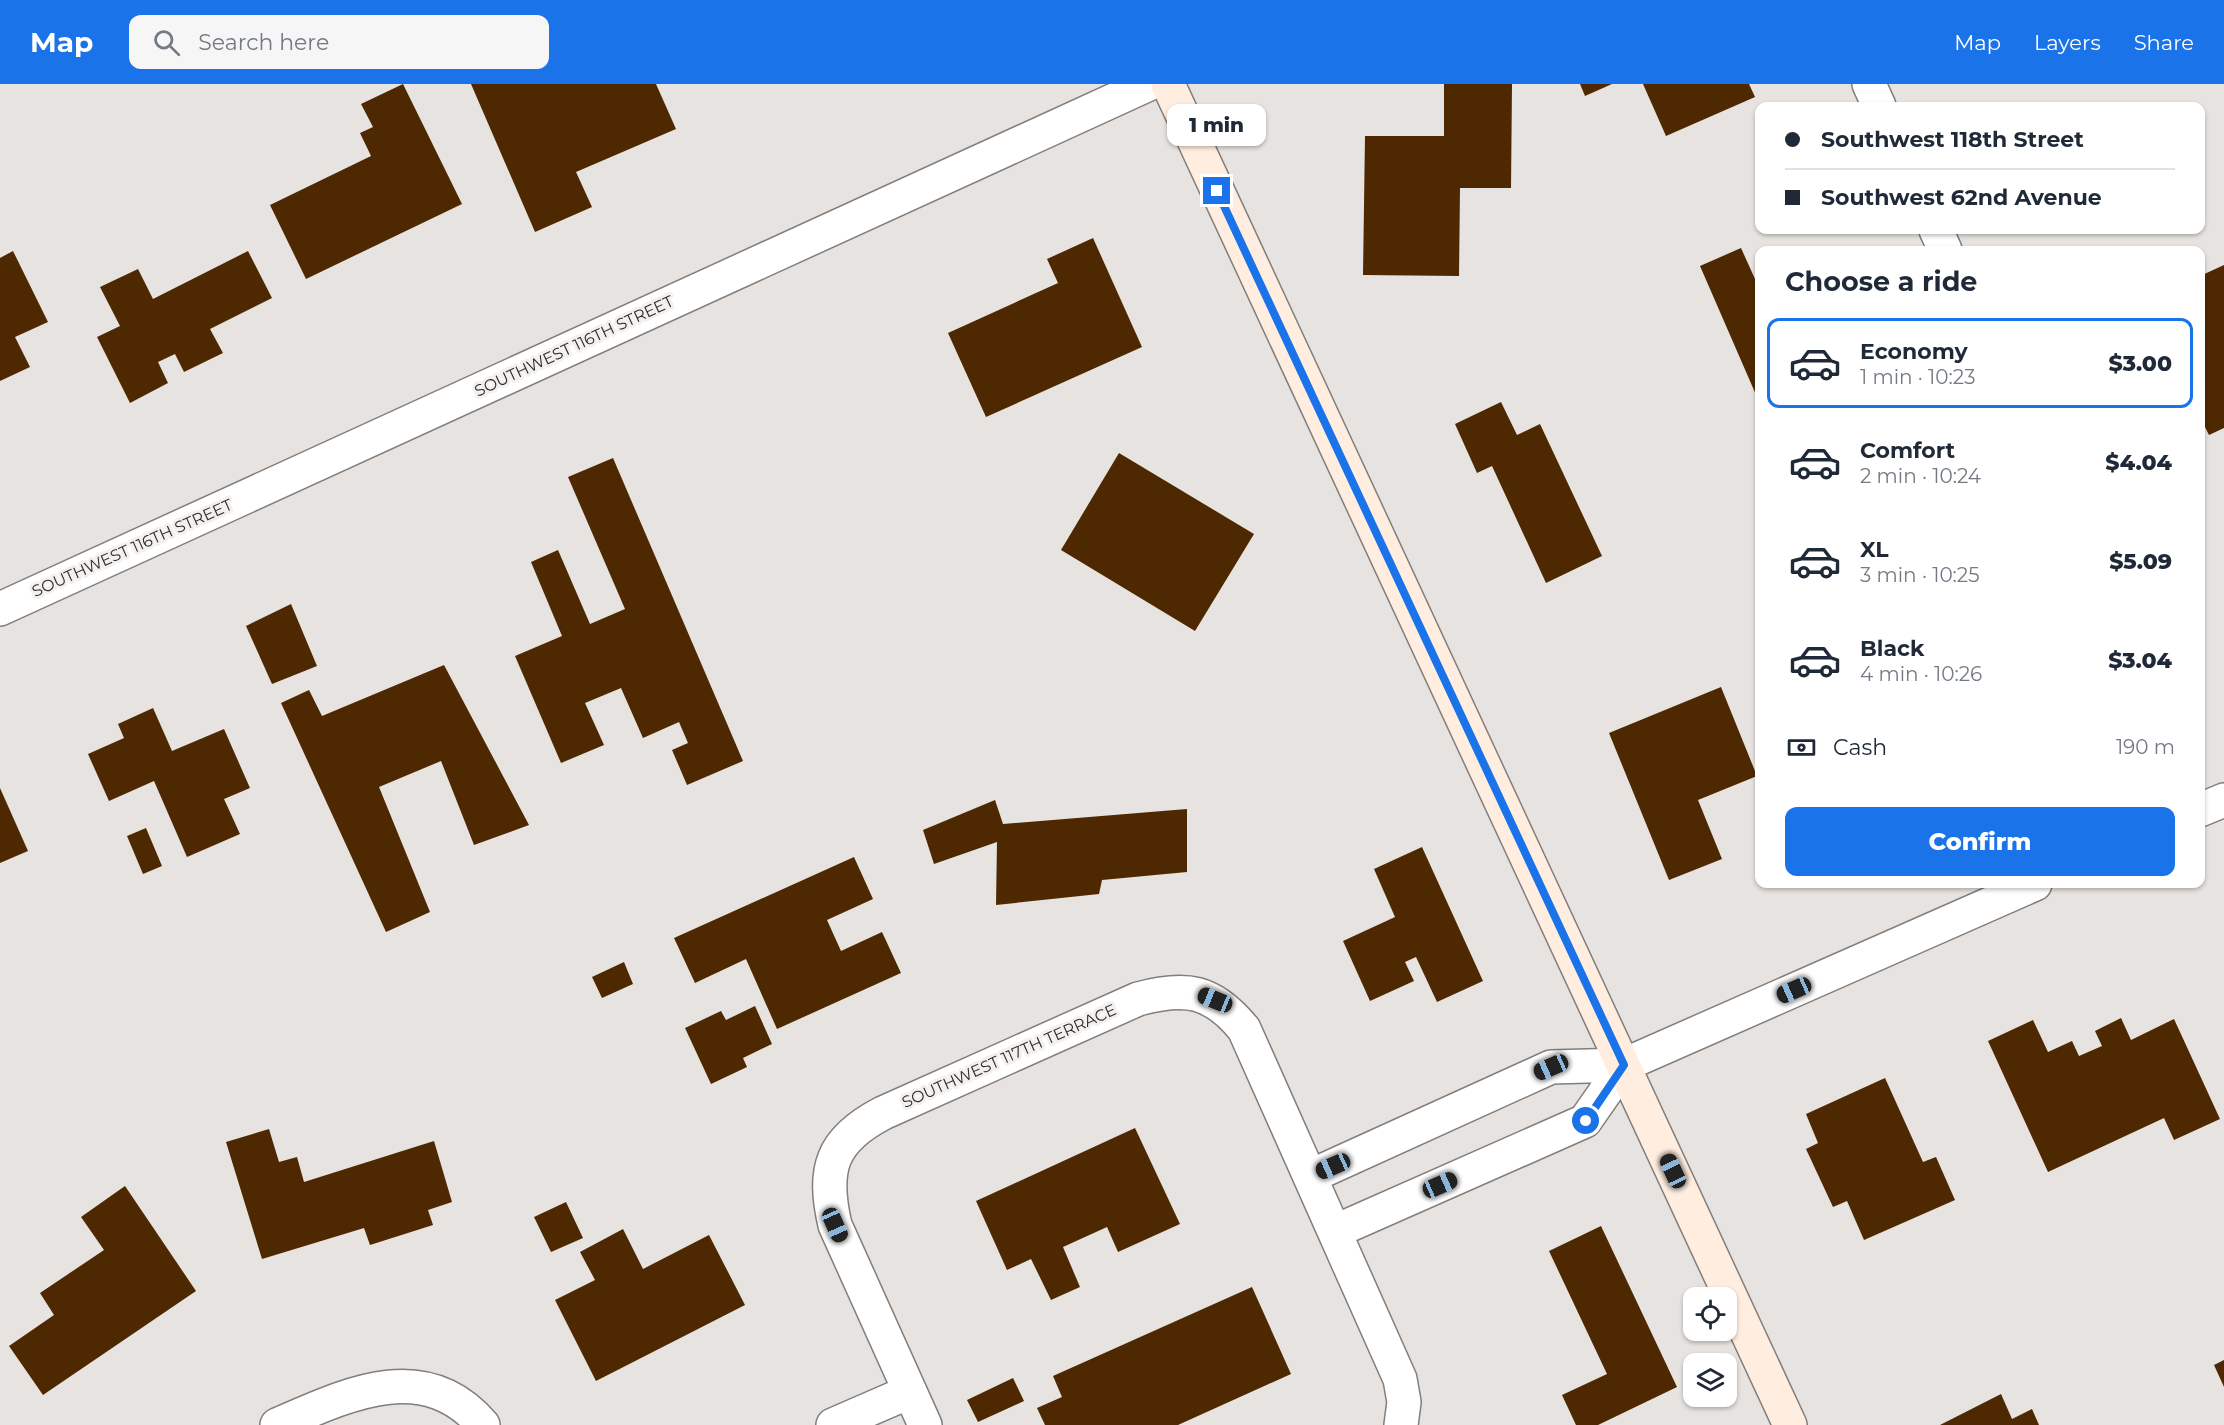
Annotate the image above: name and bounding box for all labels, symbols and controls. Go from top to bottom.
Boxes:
search box [129,15,549,69]
text: Map [30,25,93,59]
icon: search [150,26,183,59]
text: Search here [198,29,329,56]
text: Map [1954,30,2001,55]
text: Layers [2034,30,2101,55]
text: Share [2134,30,2194,55]
callout: 1 min [1168,104,1266,146]
text: 1 min [1189,113,1244,137]
text: Southwest 118th Street [1821,126,2084,153]
route end [1203,177,1230,204]
text: Southwest 62nd Avenue [1821,184,2102,211]
text: Choose a ride [1785,265,1977,298]
street label: SOUTHWEST 116TH STREET [471,291,677,401]
icon: car [1788,336,1842,390]
text: Economy [1860,338,1968,365]
text: $3.00 [2108,350,2172,377]
text: 1 min · 10:23 [1860,365,1975,389]
icon: car [1788,435,1842,489]
text: Comfort [1860,437,1955,464]
text: $4.04 [2105,449,2172,476]
text: 2 min · 10:24 [1860,464,1981,488]
street label: SOUTHWEST 116TH STREET [29,495,236,601]
icon: car [1788,534,1842,588]
text: XL [1860,536,1889,563]
text: $5.09 [2109,548,2172,575]
text: 3 min · 10:25 [1860,563,1980,587]
icon: car [1788,633,1842,687]
text: Black [1860,635,1924,662]
text: $3.04 [2108,647,2172,674]
text: 4 min · 10:26 [1860,662,1982,686]
icon: cash [1785,731,1818,764]
text: Cash [1833,734,1887,761]
text: 190 m [2116,735,2175,759]
button: Confirm [1785,807,2175,876]
car [1774,974,1814,1006]
car [1195,985,1235,1015]
street label: SOUTHWEST 117TH TERRACE [899,1000,1119,1112]
car [1531,1051,1571,1083]
route start [1572,1107,1599,1134]
car [1313,1150,1353,1182]
car [1657,1151,1689,1191]
car [1420,1169,1460,1201]
car [819,1205,851,1245]
map controls [1683,1287,1737,1407]
button: locate [1683,1287,1737,1341]
button: layers [1683,1353,1737,1407]

